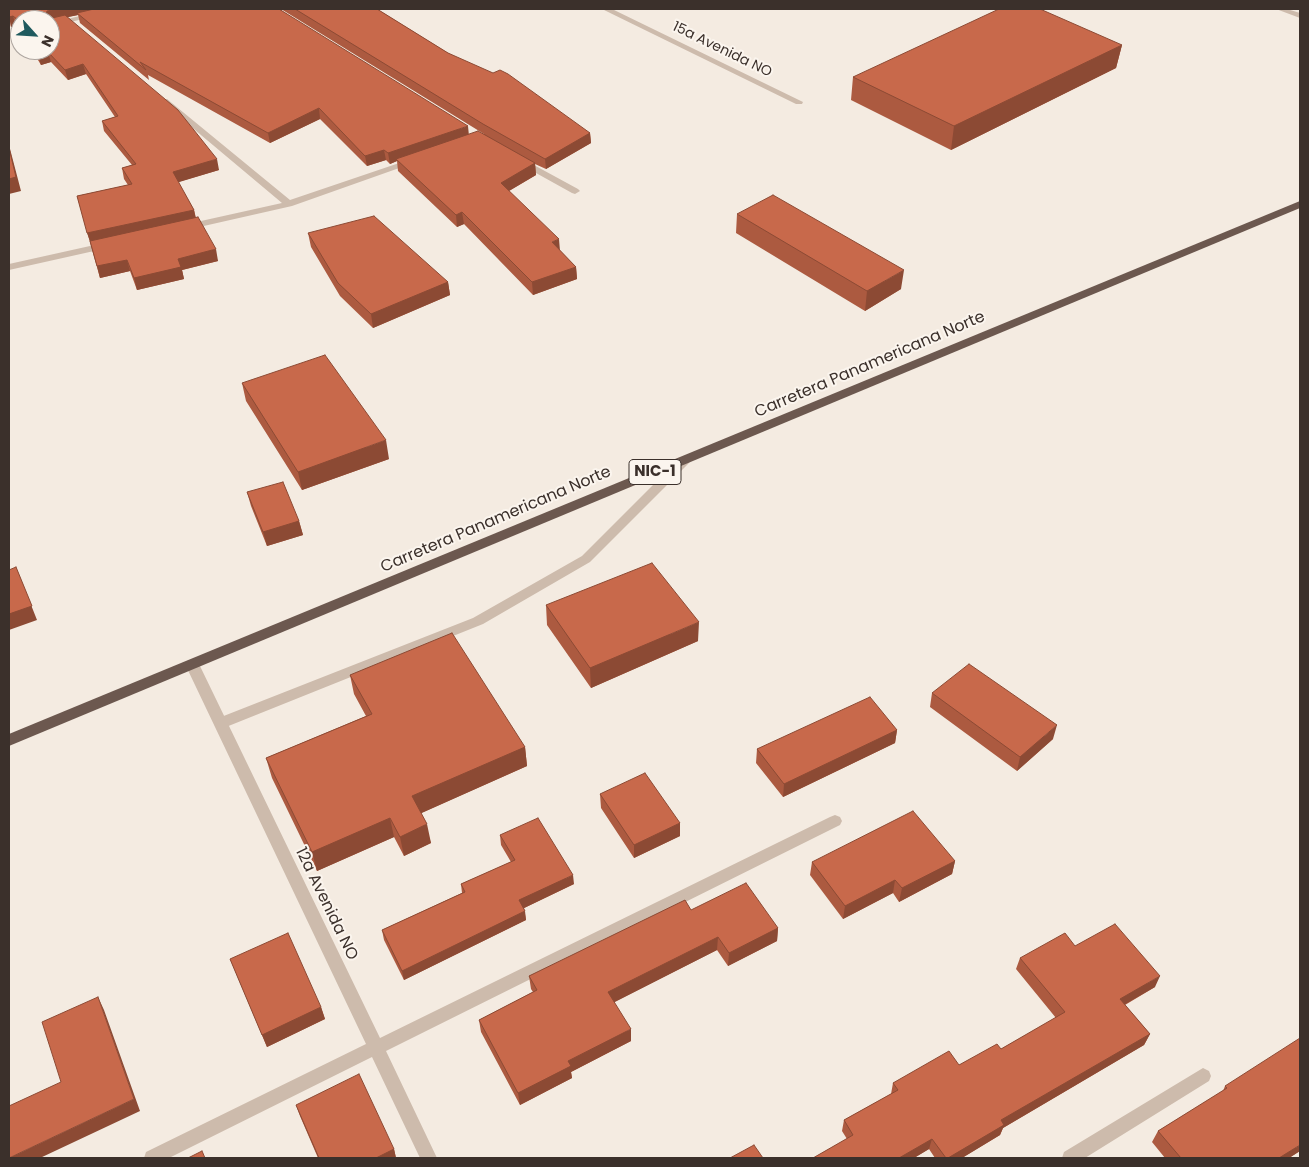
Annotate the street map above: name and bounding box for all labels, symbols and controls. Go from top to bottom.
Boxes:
north arrow [10,10,60,60]
street label: 15a Avenida NO [670,19,774,81]
text: N [36,32,59,50]
street label: Carretera Panamericana Norte [752,308,988,422]
road number: NIC-1 [629,460,681,484]
street label: Carretera Panamericana Norte [378,463,614,577]
street label: 12a Avenida NO [290,845,362,963]

